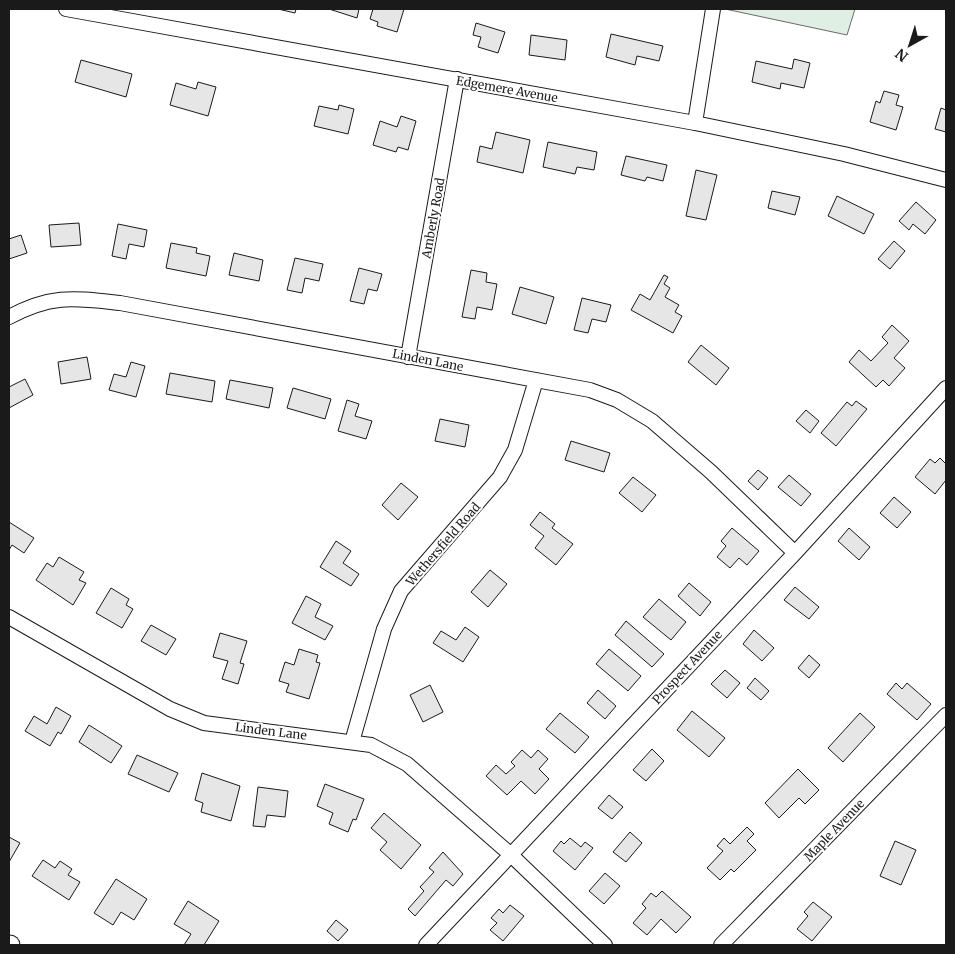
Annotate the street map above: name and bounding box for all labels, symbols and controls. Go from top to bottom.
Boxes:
north arrow [885,20,935,70]
text: N [892,45,912,66]
street label: Edgemere Avenue [455,73,559,105]
street label: Amberly Road [418,177,447,260]
street label: Linden Lane [391,346,465,374]
street label: Wethersfield Road [402,499,483,589]
street label: Prospect Avenue [649,627,725,707]
street label: Linden Lane [234,719,308,743]
street label: Maple Avenue [801,796,867,864]

